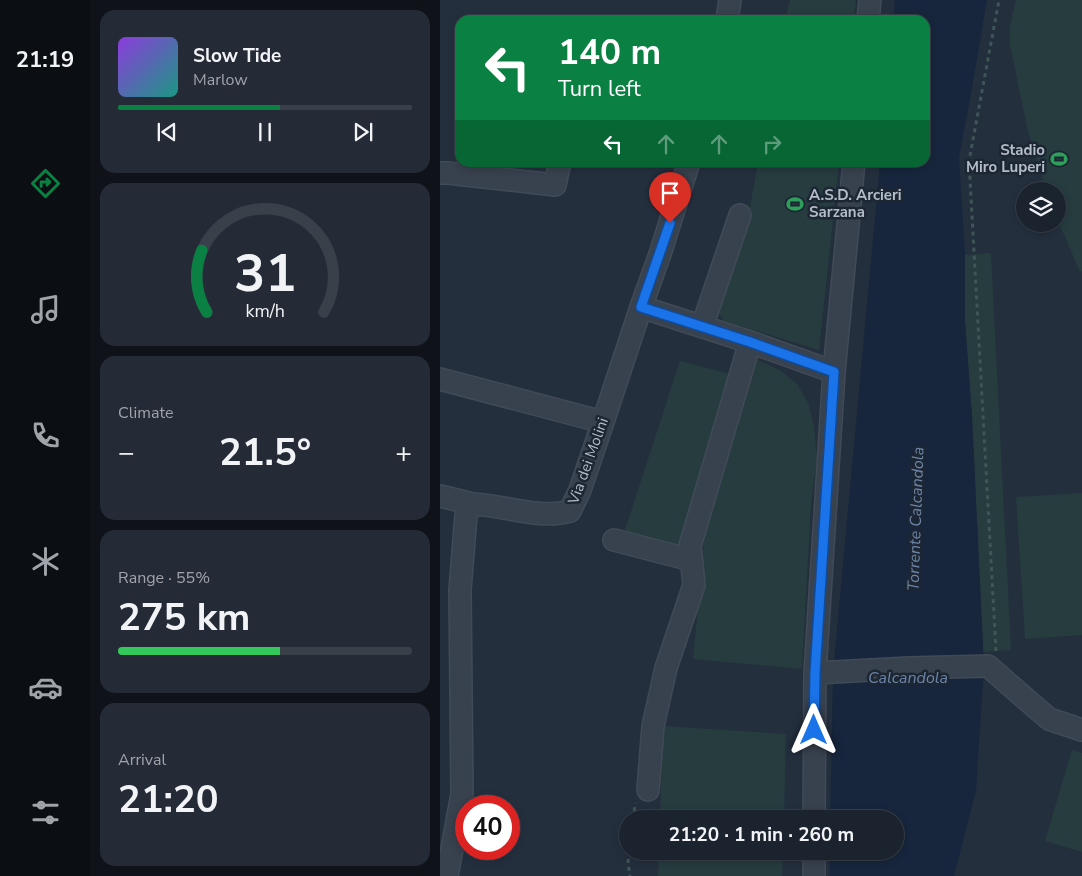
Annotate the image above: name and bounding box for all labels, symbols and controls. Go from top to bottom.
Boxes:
text: 140 m [558,29,661,76]
icon: left [475,35,540,100]
text: Slow Tide [193,43,281,69]
text: 21:19 [16,45,74,75]
text: Marlow [193,69,248,91]
text: Turn left [558,74,641,104]
icon: previous [153,118,181,146]
icon: pause [251,118,279,146]
icon: next [349,118,377,146]
icon: left [599,130,627,158]
icon: ahead [652,130,680,158]
icon: ahead [705,130,733,158]
icon: right [758,130,786,158]
place label: Stadio Miro Luperi [966,140,1045,177]
sports icon: Stadio Miro Luperi [1049,149,1069,169]
icon: directions [28,166,63,201]
pin [649,172,691,223]
icon: arrive [656,179,684,207]
map controls [1016,182,1066,232]
button: layers [1016,182,1066,232]
place label: A.S.D. Arcieri Sarzana [809,185,902,222]
sports icon: A.S.D. Arcieri Sarzana [785,194,805,214]
text: 31 [234,238,296,309]
icon: music [28,292,63,327]
text: km/h [245,299,285,323]
text: Climate [118,402,173,424]
street label: Via dei Molini [563,415,613,508]
icon: phone [28,418,63,453]
text: 21.5° [219,427,311,478]
text: − [118,434,135,472]
text: + [395,434,412,472]
water label: Torrente Calcandola [902,446,930,592]
icon: climate [28,544,63,579]
text: Range · 55% [118,567,210,589]
text: 275 km [118,592,250,643]
water label: Calcandola [868,667,948,689]
icon: car [28,670,63,705]
position arrow [787,703,839,755]
text: Arrival [118,749,166,771]
text: 21:20 [118,774,219,825]
icon: filters [28,795,63,830]
speed limit sign: 40 [455,795,520,860]
text: 21:20 · 1 min · 260 m [669,822,854,848]

